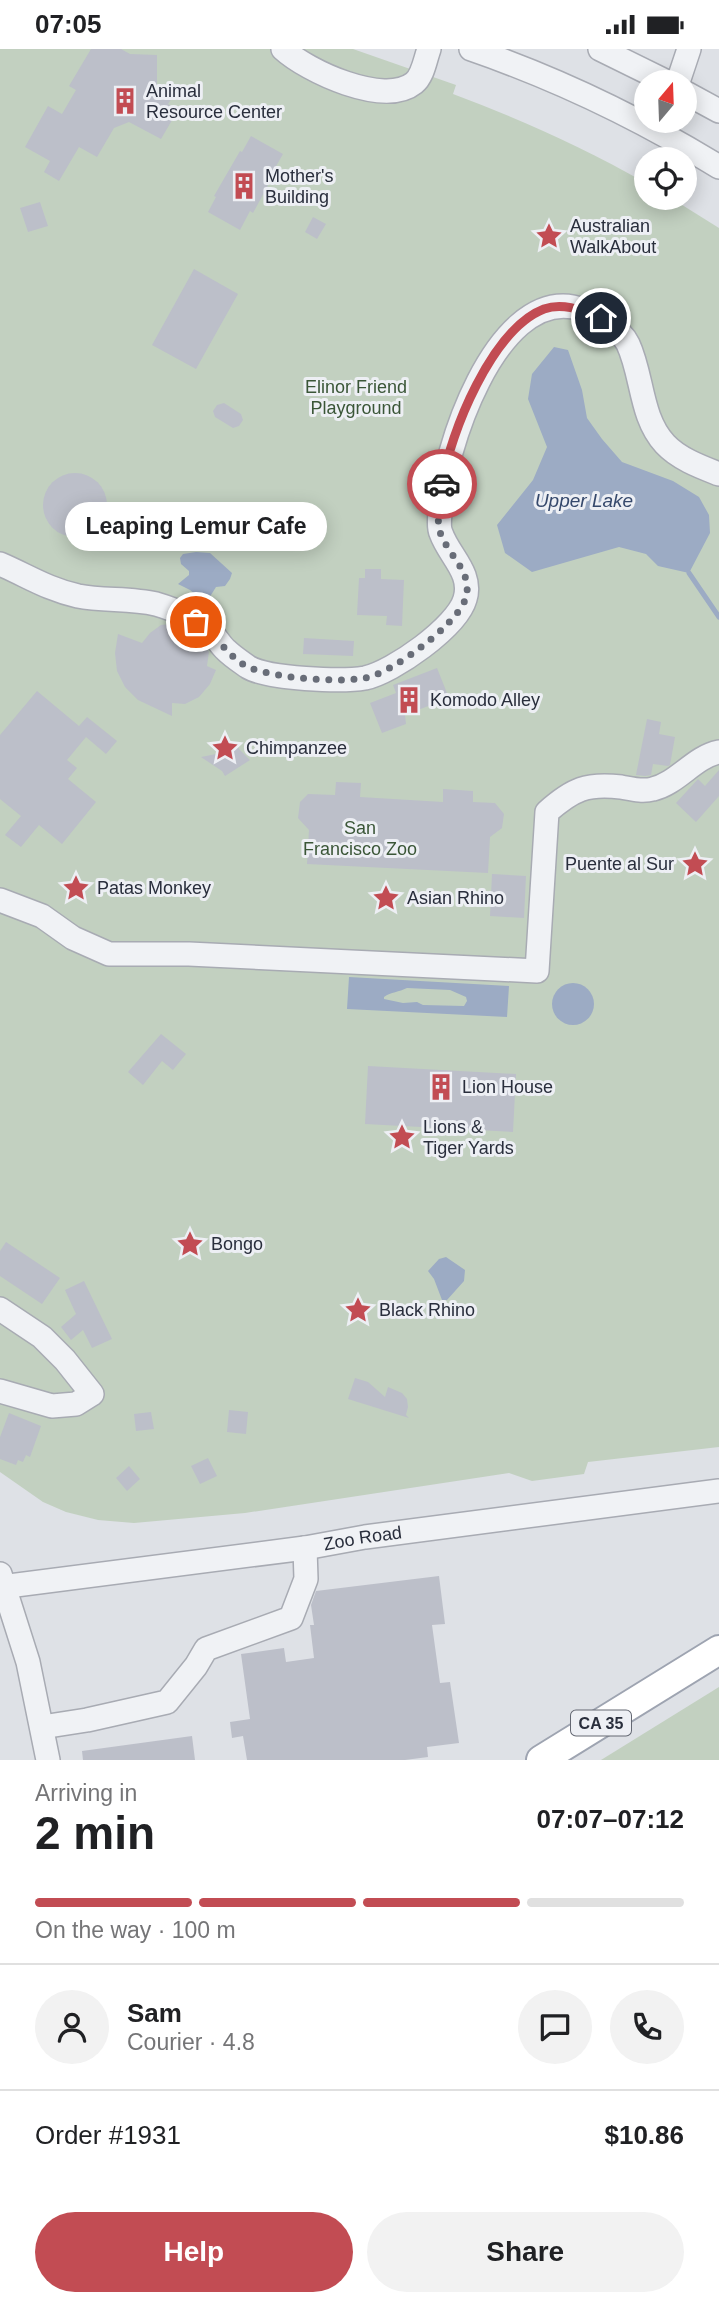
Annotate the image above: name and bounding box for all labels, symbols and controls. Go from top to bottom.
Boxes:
text: 07:05 [35,9,102,39]
north arrow [634,70,696,133]
map controls [634,70,697,210]
place label: Animal Resource Center [146,81,282,122]
building icon: Animal Resource Center [110,86,140,116]
button: locate [634,147,697,210]
place label: Mother's Building [265,166,333,207]
building icon: Mother's Building [229,171,259,201]
place label: Australian WalkAbout [570,216,656,257]
place icon: Australian WalkAbout [534,221,564,251]
pin [571,288,631,348]
icon: home [582,299,620,337]
park label: Elinor Friend Playground [305,377,407,418]
courier [407,449,477,519]
icon: car [423,465,461,503]
water label: Upper Lake [535,490,633,511]
callout: Leaping Lemur Cafe [65,503,327,552]
text: Leaping Lemur Cafe [85,513,307,539]
pin [166,592,226,652]
icon: bag [177,603,215,641]
building icon: Komodo Alley [394,685,424,715]
place label: Komodo Alley [430,690,540,710]
place icon: Chimpanzee [210,733,240,763]
place label: Chimpanzee [246,738,347,758]
park label: San Francisco Zoo [303,818,417,859]
place icon: Puente al Sur [680,849,710,879]
place label: Puente al Sur [565,854,674,874]
place icon: Patas Monkey [61,873,91,903]
place label: Patas Monkey [97,878,211,898]
place icon: Asian Rhino [371,883,401,913]
place label: Asian Rhino [407,888,504,908]
building icon: Lion House [426,1072,456,1102]
place label: Lion House [462,1077,553,1097]
place label: Lions & Tiger Yards [423,1117,514,1158]
place icon: Lions & Tiger Yards [387,1122,417,1152]
place icon: Bongo [175,1229,205,1259]
place label: Bongo [211,1234,263,1254]
place icon: Black Rhino [343,1295,373,1325]
place label: Black Rhino [379,1300,475,1320]
street label: Zoo Road [322,1522,403,1554]
road number: CA 35 [571,1711,631,1735]
text: Arriving in [35,1780,137,1806]
text: 07:07–07:12 [537,1804,684,1834]
text: 2 min [35,1807,155,1859]
text: On the way · 100 m [35,1917,236,1943]
button: person [35,1990,109,2064]
button: chat [518,1990,592,2064]
button: phone [610,1990,684,2064]
text: Sam [127,1998,182,2028]
text: Courier · 4.8 [127,2029,255,2055]
text: Order #1931 [35,2120,181,2150]
text: $10.86 [604,2120,684,2150]
button: Help [35,2212,353,2292]
button: Share [367,2212,684,2292]

